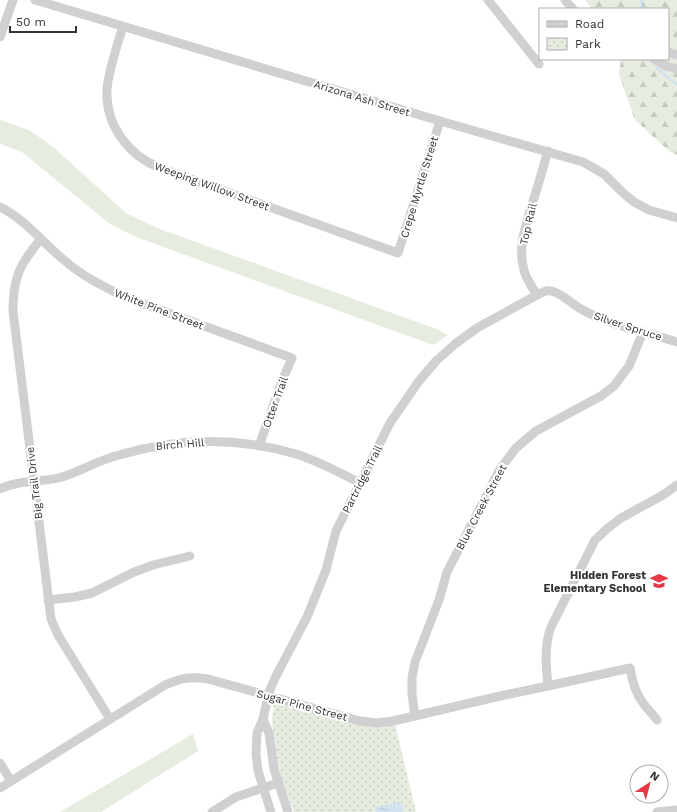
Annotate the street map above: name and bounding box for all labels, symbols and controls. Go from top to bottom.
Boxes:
scale bar [10,8,76,34]
legend [539,8,669,60]
text: 50 m [16,15,46,29]
text: Road [575,17,604,31]
text: Park [575,37,601,51]
street label: Arizona Ash Street [312,78,412,119]
street label: Crepe Myrtle Street [398,134,441,240]
street label: Weeping Willow Street [153,160,271,213]
street label: Top Rail [517,201,540,246]
street label: White Pine Street [112,286,206,333]
street label: Silver Spruce [592,309,664,344]
street label: Otter Trail [260,374,291,430]
street label: Birch Hill [155,436,206,453]
street label: Partridge Trail [340,443,385,515]
street label: Big Trail Drive [24,446,45,520]
street label: Blue Creek Street [453,462,510,552]
place label: Hidden Forest Elementary School [544,569,646,595]
school or university icon: Hidden Forest Elementary School [649,571,669,591]
street label: Sugar Pine Street [255,687,349,724]
north arrow [629,764,669,804]
text: N [647,769,662,784]

